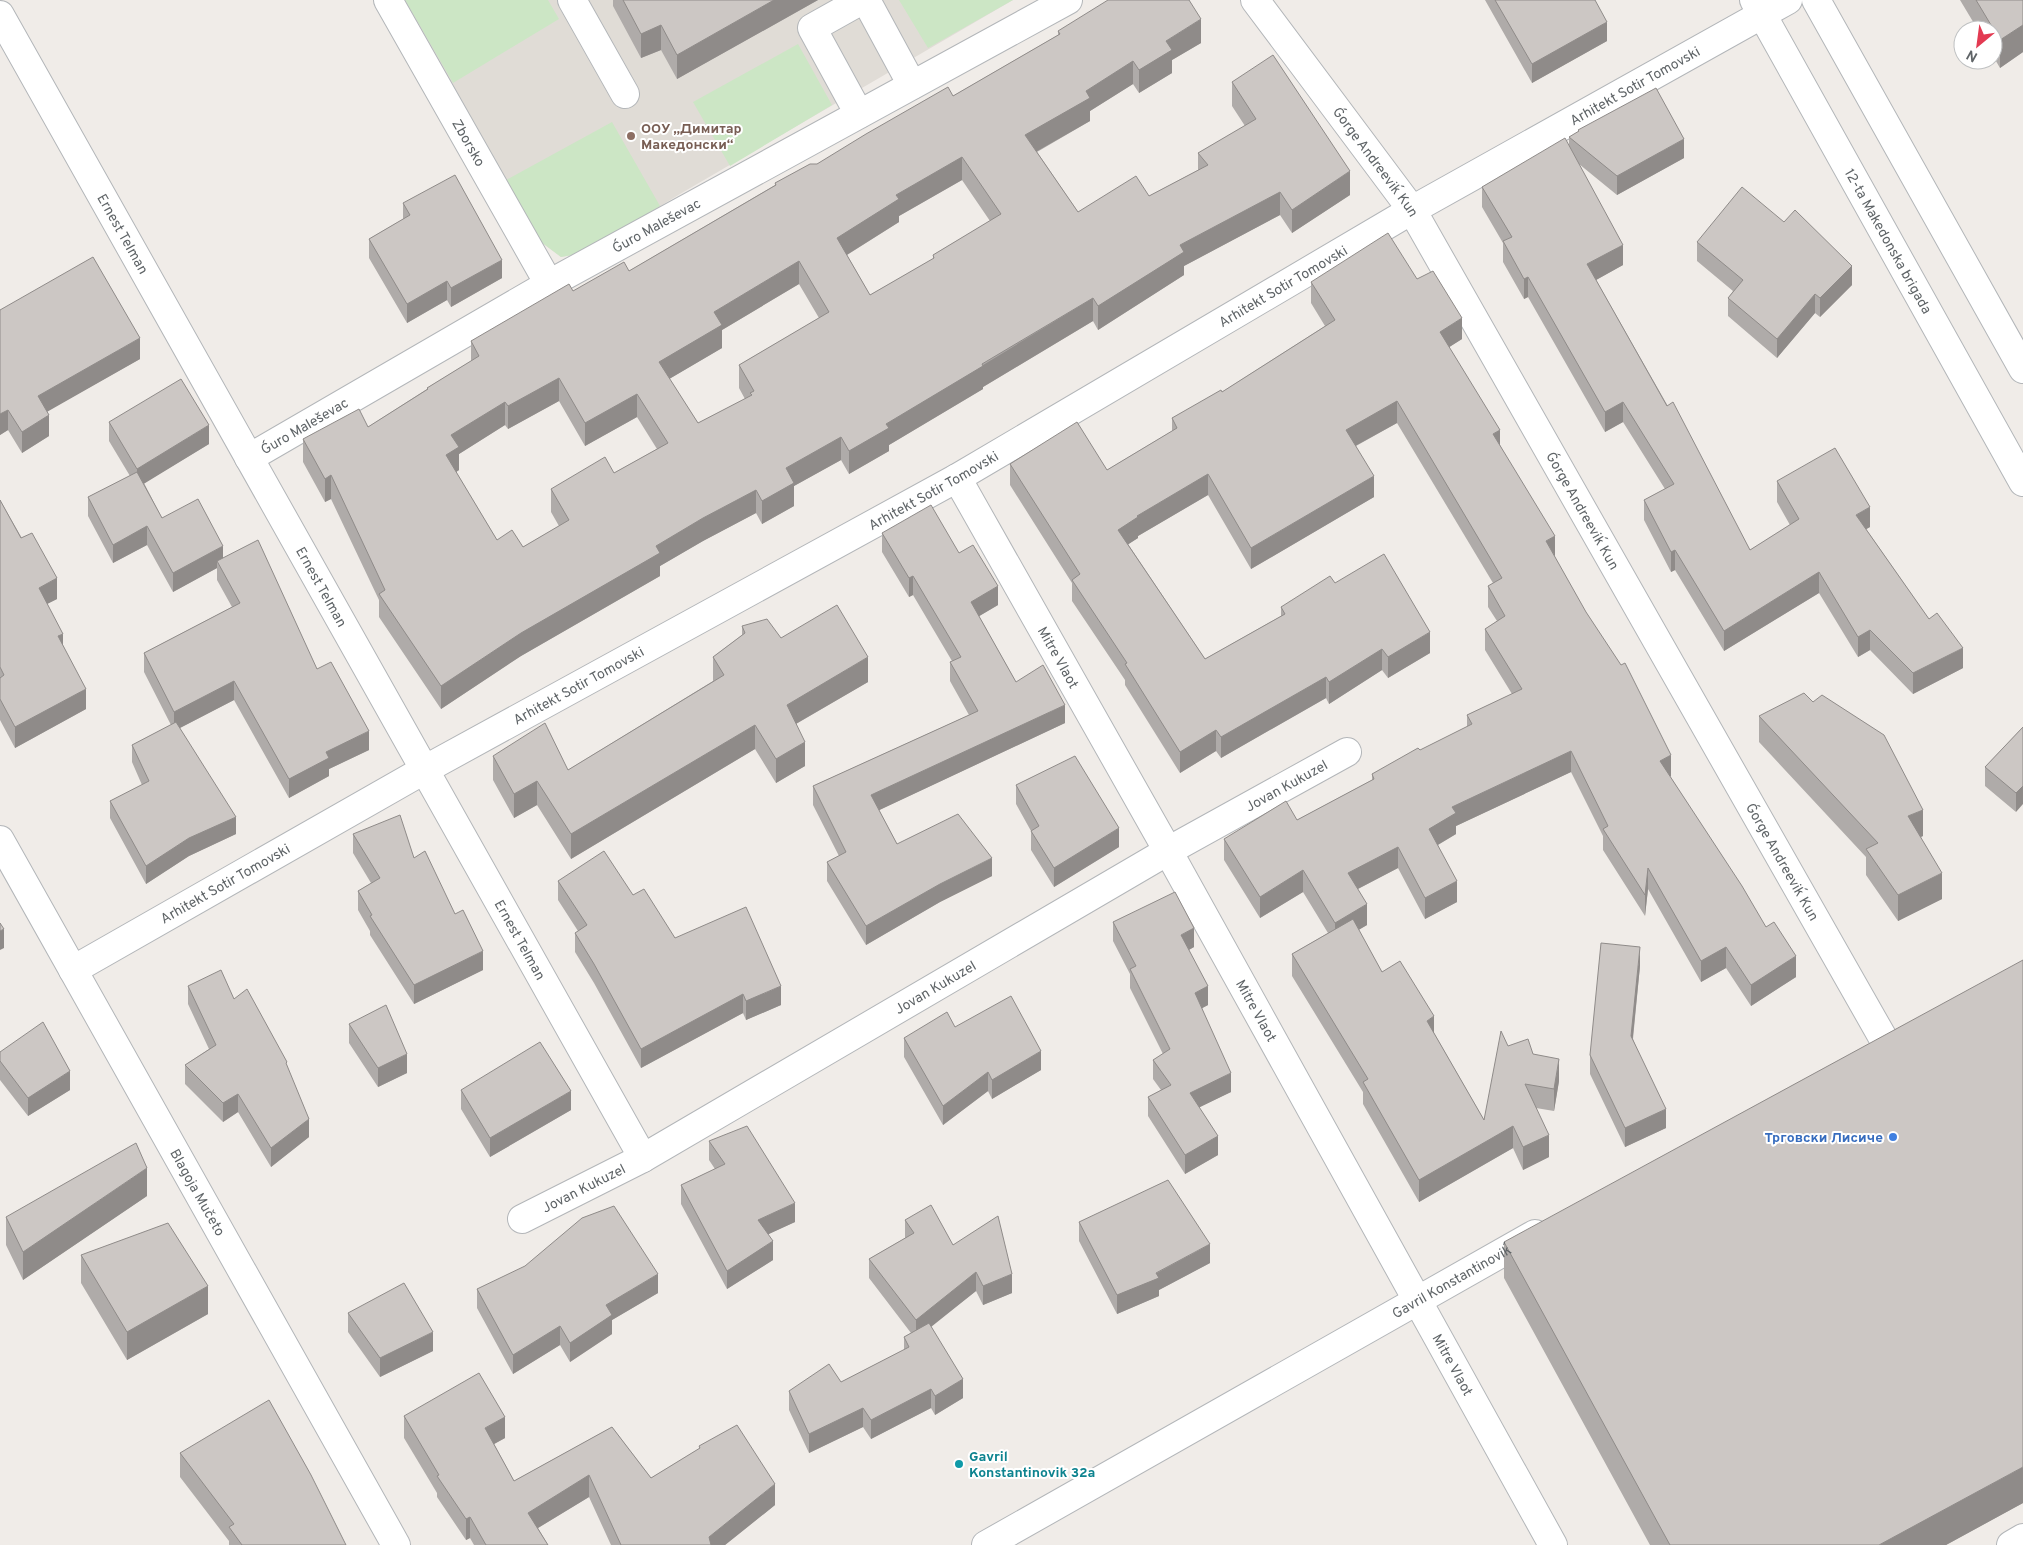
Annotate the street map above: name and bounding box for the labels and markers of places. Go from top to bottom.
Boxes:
place label: ООУ „Димитар Македонски“ [641,121,742,154]
marker: ООУ „Димитар Македонски“ [625,130,637,142]
place label: Трговски Лисиче [1765,1130,1883,1147]
marker: Трговски Лисиче [1887,1131,1899,1143]
place label: Gavril Konstantinovik 32a [969,1449,1095,1482]
marker: Gavril Konstantinovik 32a [953,1458,965,1470]

